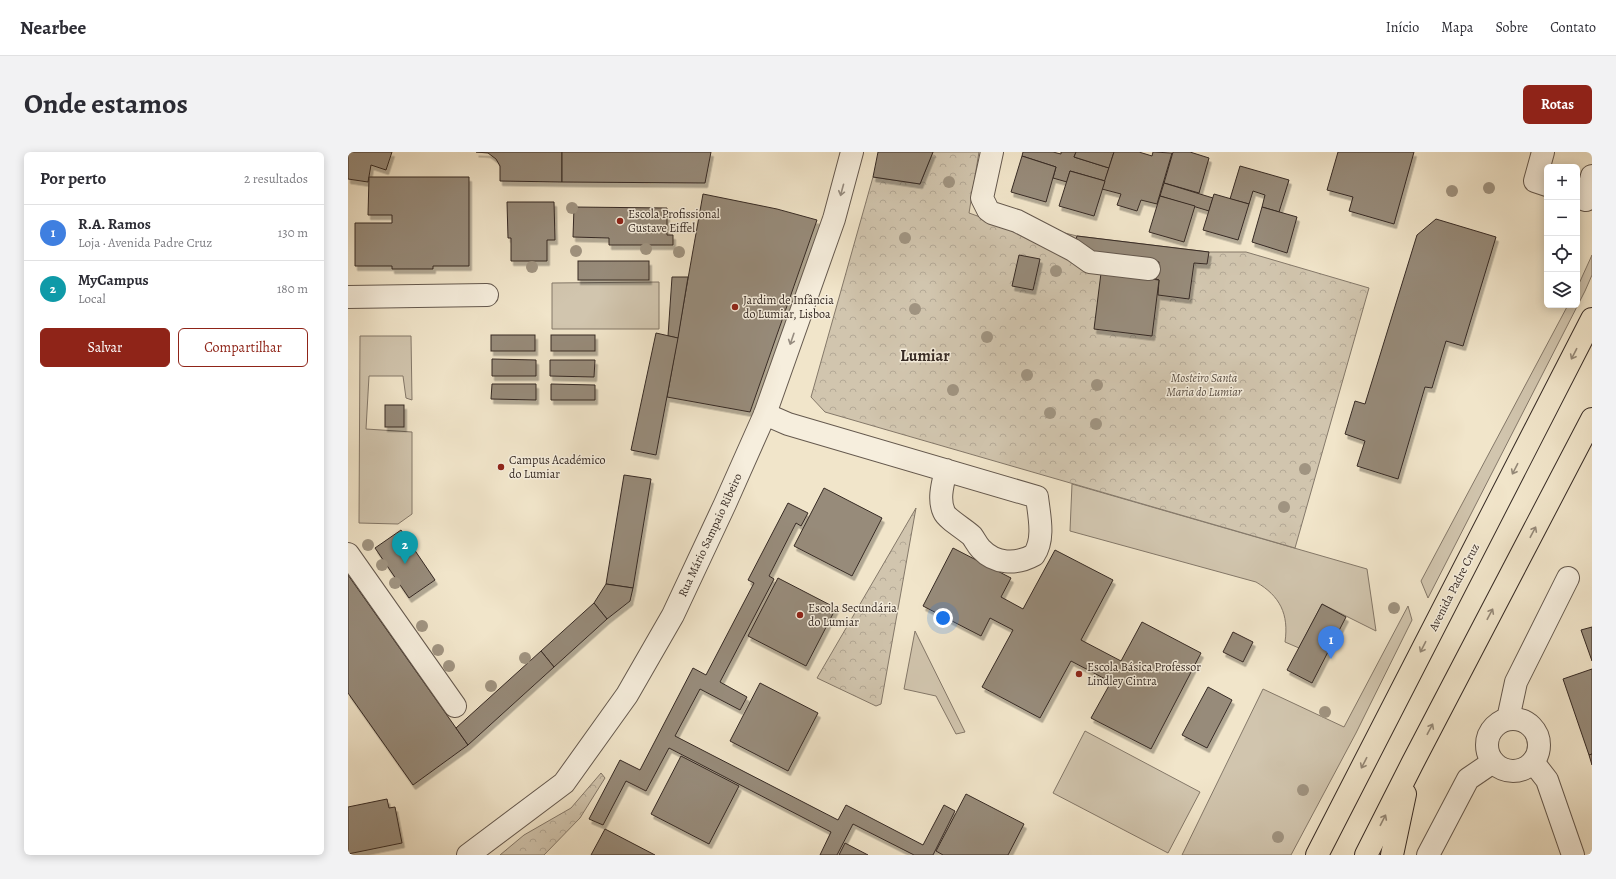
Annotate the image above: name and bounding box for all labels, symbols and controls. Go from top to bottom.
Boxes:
text: Nearbee [20,15,86,41]
text: Início [1386,18,1419,37]
text: Mapa [1441,18,1473,37]
text: Sobre [1495,18,1528,37]
text: Contato [1550,18,1596,37]
text: Onde estamos [24,85,188,123]
button: Rotas [1523,85,1592,124]
map controls [1544,164,1580,308]
button: + [1544,164,1580,200]
text: Por perto [40,167,106,190]
text: 2 resultados [244,170,308,187]
one-way arrow [838,183,845,196]
button: − [1544,200,1580,236]
place label: Escola Profissional Gustave Eiffel [628,206,720,236]
text: R.A. Ramos [78,214,151,234]
marker: Escola Profissional Gustave Eiffel [615,216,625,226]
text: 1 [51,224,55,241]
text: 130 m [278,224,308,241]
text: Loja · Avenida Padre Cruz [78,234,212,251]
button: locate [1544,236,1580,272]
text: MyCampus [78,270,149,290]
button: layers [1544,272,1580,308]
text: 2 [50,280,56,297]
text: 180 m [277,280,308,297]
text: Local [78,290,106,307]
place label: Jardim de Infância do Lumiar, Lisboa [743,292,834,322]
marker: Jardim de Infância do Lumiar, Lisboa [730,302,740,312]
button: Salvar [40,328,170,367]
button: Compartilhar [178,328,308,367]
one-way arrow [788,333,795,346]
district label: Lumiar [900,345,950,367]
one-way arrow [1570,347,1577,359]
park label: Mosteiro Santa Maria do Lumiar [1166,370,1243,400]
place label: Campus Académico do Lumiar [509,452,606,482]
marker: Campus Académico do Lumiar [496,462,506,472]
one-way arrow [1510,463,1518,475]
street label: Rua Mário Sampaio Ribeiro [674,471,746,599]
one-way arrow [1529,526,1537,538]
pin: 2 [392,531,418,564]
street label: Avenida Padre Cruz [1425,541,1483,634]
place label: Escola Secundária do Lumiar [808,600,897,630]
your location [933,608,953,628]
one-way arrow [1486,608,1494,620]
marker: Escola Secundária do Lumiar [795,610,805,620]
pin: 1 [1318,626,1344,659]
one-way arrow [1419,641,1426,653]
place label: Escola Básica Professor Lindley Cintra [1087,659,1201,689]
marker: Escola Básica Professor Lindley Cintra [1074,669,1084,679]
one-way arrow [1426,724,1434,736]
one-way arrow [1360,757,1367,769]
one-way arrow [1380,814,1388,826]

